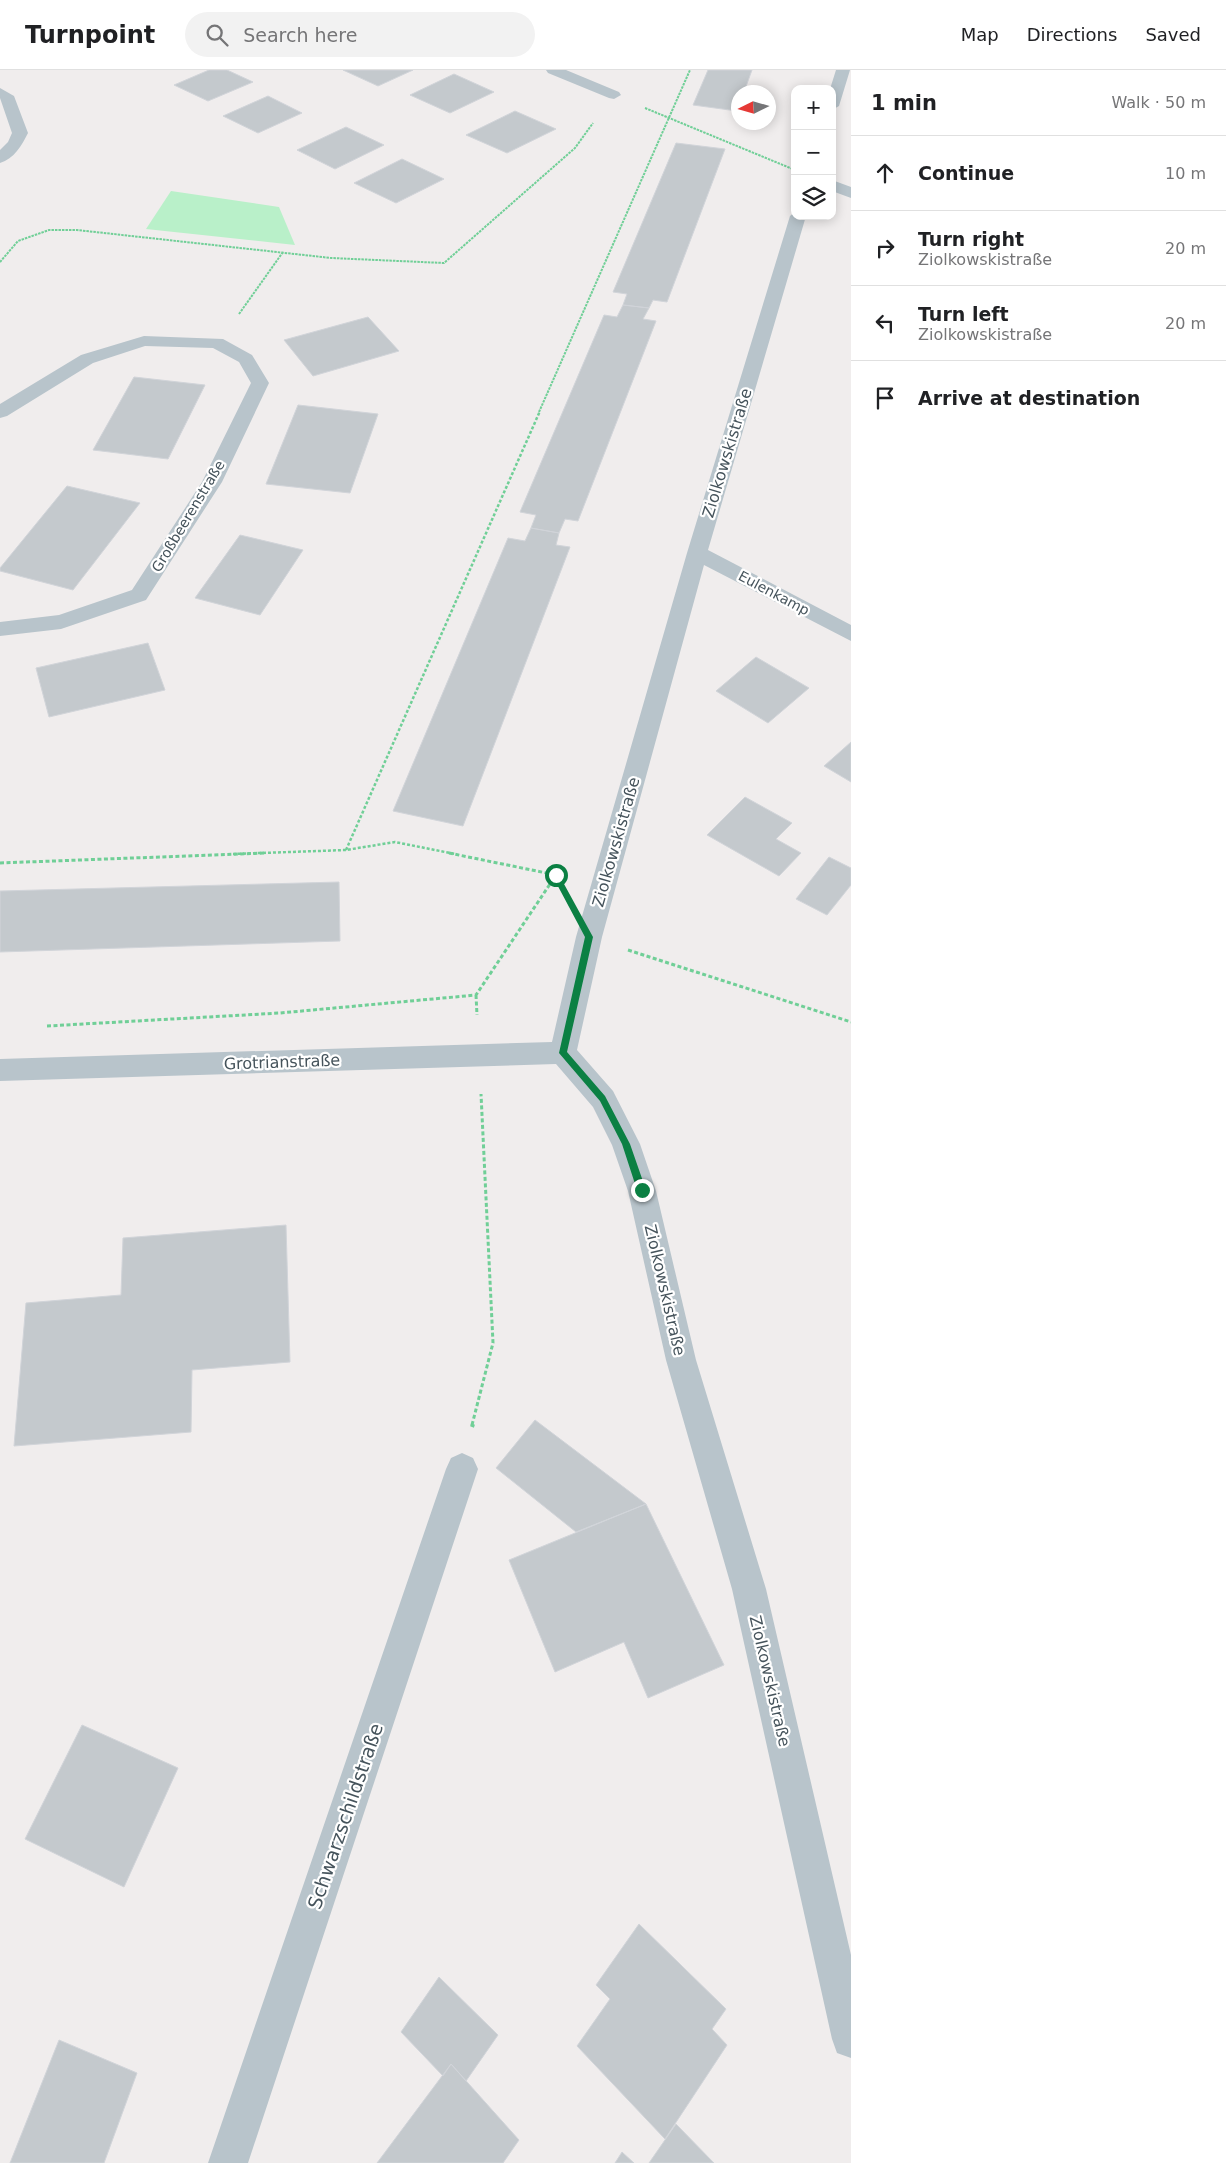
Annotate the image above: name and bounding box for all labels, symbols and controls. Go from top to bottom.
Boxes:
search box [185,12,535,57]
text: Turnpoint [25,21,155,49]
icon: search [203,21,231,49]
text: Search here [243,24,357,46]
text: Map [961,24,999,45]
text: Directions [1027,24,1117,45]
text: Saved [1145,24,1201,45]
north arrow [731,85,776,130]
map controls [791,85,836,220]
button: + [791,85,836,130]
text: 1 min [871,91,937,115]
text: Walk · 50 m [1111,93,1206,112]
button: − [791,130,836,175]
icon: ahead [871,159,899,187]
text: Continue [918,162,1014,184]
text: 10 m [1165,164,1206,183]
button: layers [791,175,836,220]
text: Turn right [918,228,1024,250]
icon: right [871,234,899,262]
text: 20 m [1165,239,1206,258]
text: Ziolkowskistraße [918,250,1052,269]
text: Turn left [918,303,1009,325]
icon: left [871,309,899,337]
text: 20 m [1165,314,1206,333]
text: Ziolkowskistraße [918,325,1052,344]
icon: arrive [871,384,899,412]
street label: Ziolkowskistraße [698,386,756,520]
text: Arrive at destination [918,387,1140,409]
street label: Großbeerenstraße [148,457,228,575]
street label: Eulenkamp [736,568,812,618]
street label: Ziolkowskistraße [588,775,644,909]
route start [545,864,568,887]
street label: Grotrianstraße [223,1050,341,1074]
route end [631,1179,654,1202]
street label: Ziolkowskistraße [641,1222,689,1358]
street label: Ziolkowskistraße [746,1613,794,1749]
street label: Schwarzschildstraße [303,1720,387,1912]

